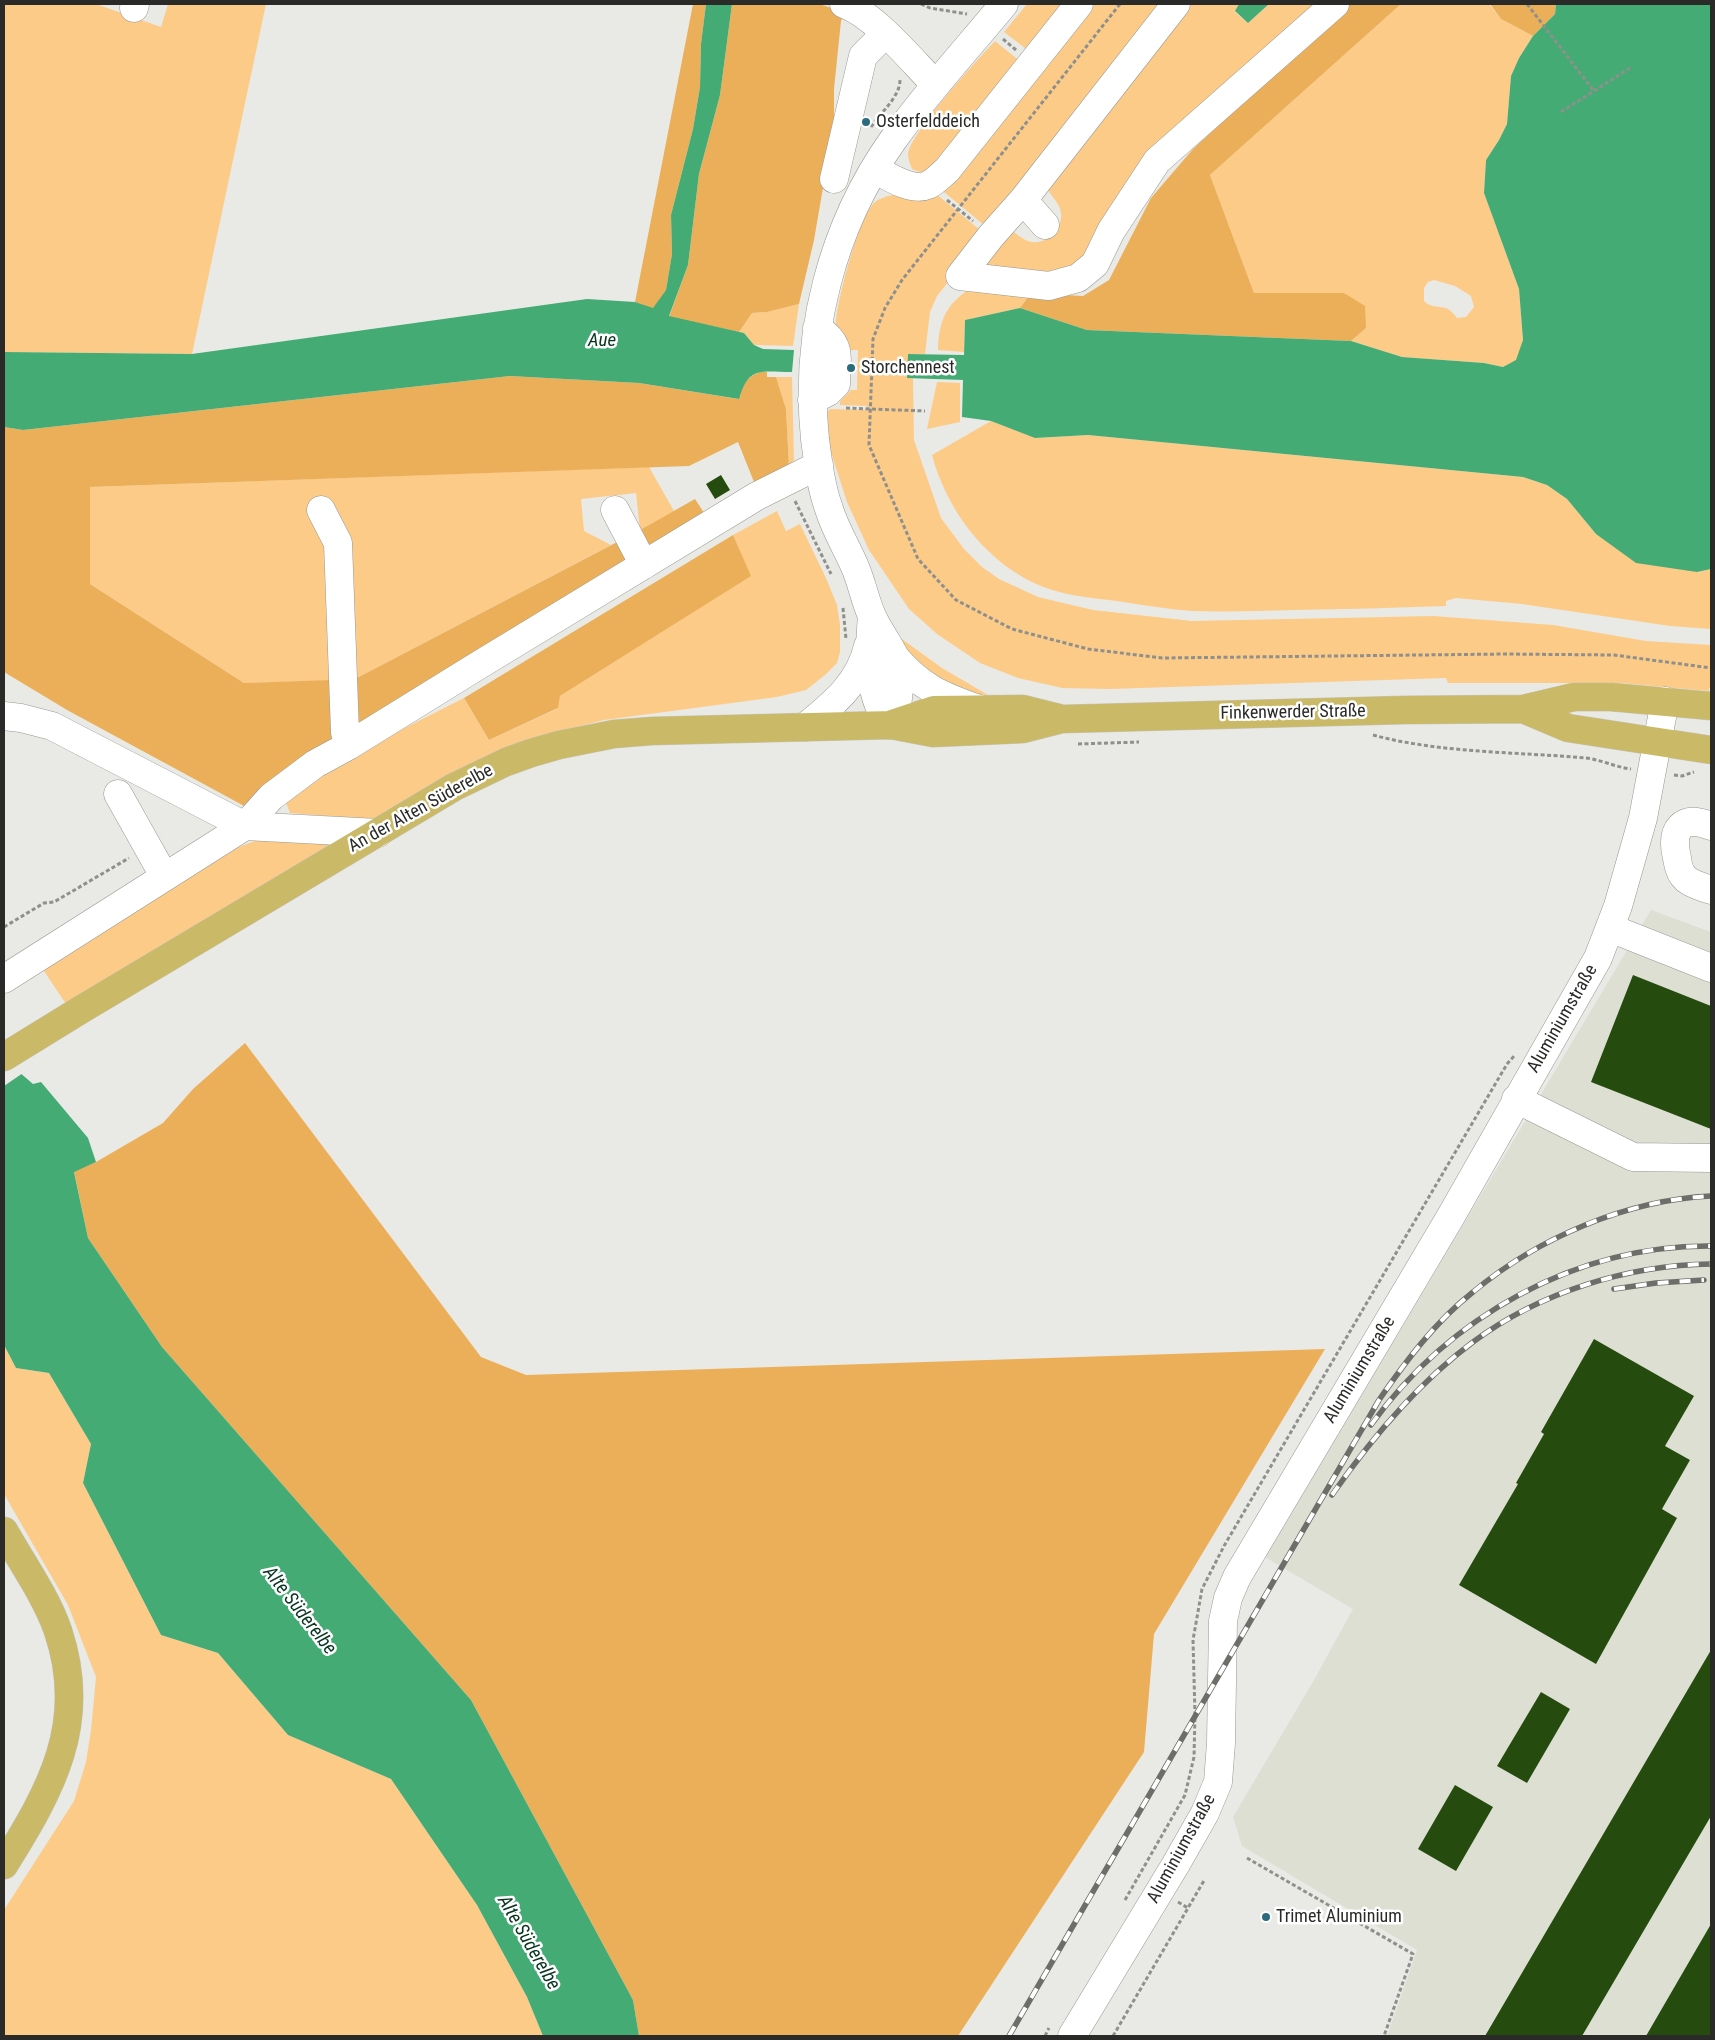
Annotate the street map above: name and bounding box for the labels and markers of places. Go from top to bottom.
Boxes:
place label: Osterfelddeich [876,111,980,133]
marker: Osterfelddeich [860,116,872,128]
place label: Storchennest [861,357,955,379]
marker: Storchennest [845,362,857,374]
place label: Trimet Aluminium [1276,1906,1402,1928]
marker: Trimet Aluminium [1260,1911,1272,1923]

